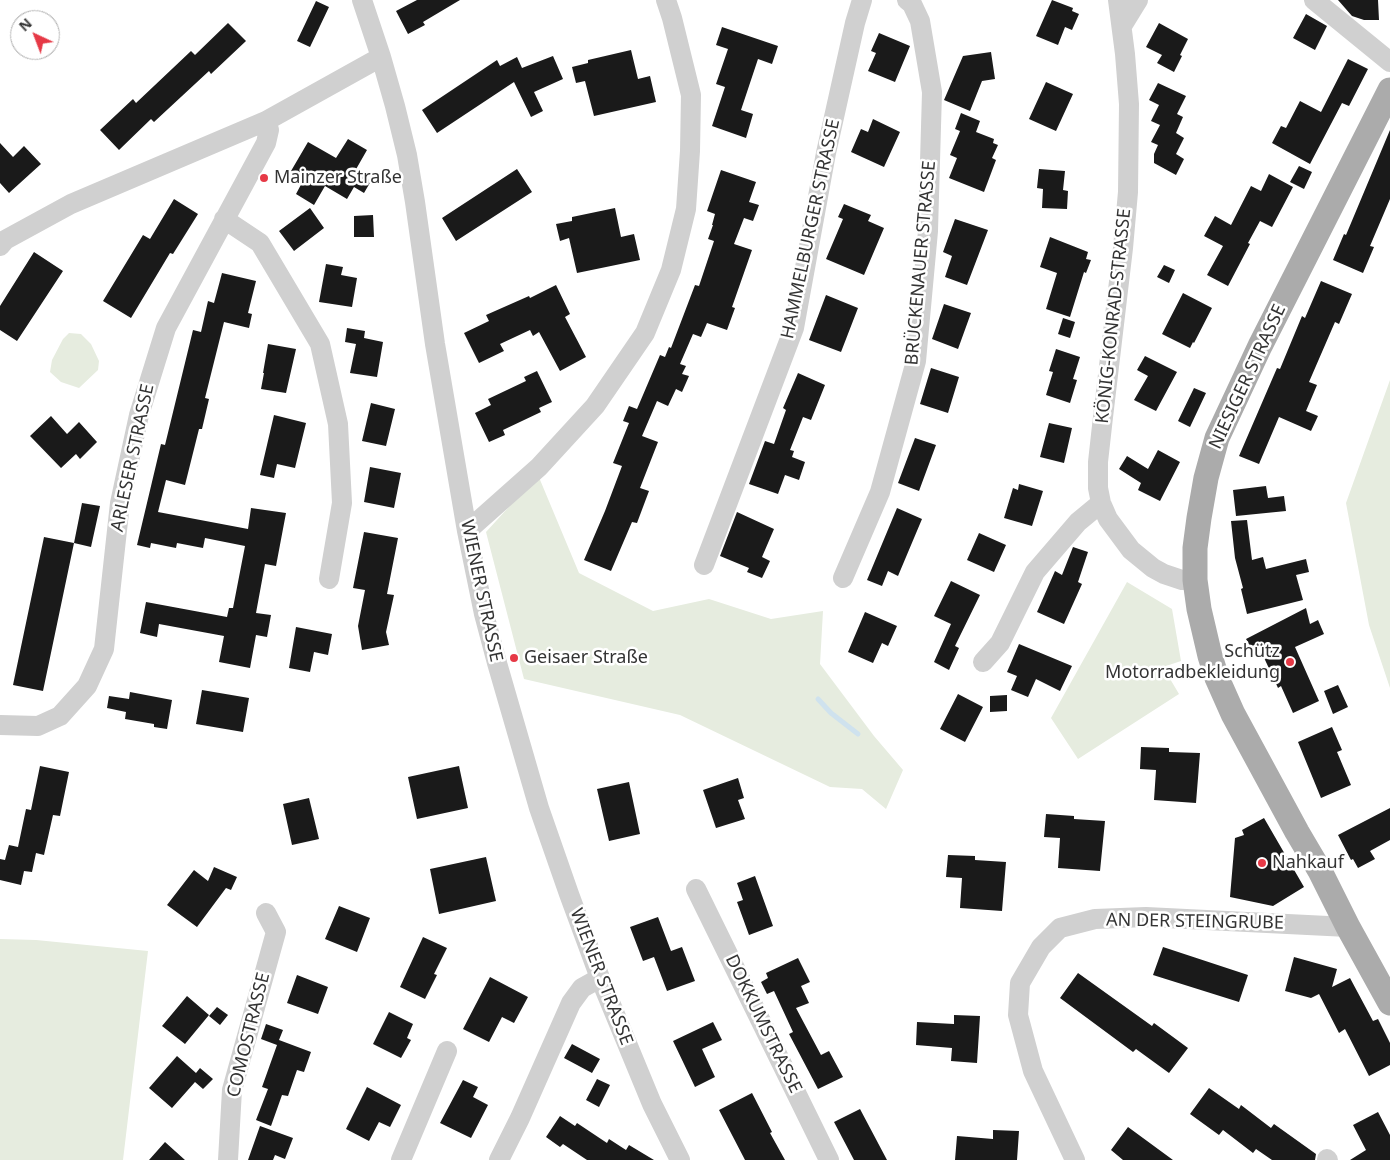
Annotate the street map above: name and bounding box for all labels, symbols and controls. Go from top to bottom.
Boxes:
north arrow [10,10,60,60]
text: N [14,14,36,35]
street label: HAMMELBURGER STRASSE [777,117,845,341]
street label: BRÜCKENAUER STRASSE [901,160,941,366]
place label: Mainzer Straße [274,167,402,189]
marker: Mainzer Straße [258,172,270,184]
street label: KÖNIG-KONRAD-STRASSE [1092,207,1136,425]
street label: NIESIGER STRASSE [1205,301,1291,453]
street label: ARLESER STRASSE [107,382,159,534]
street label: WIENER STRASSE [455,518,507,664]
place label: Schütz Motorradbekleidung [1105,641,1280,684]
place label: Geisaer Straße [524,647,648,669]
marker: Geisaer Straße [508,652,520,664]
marker: Schütz Motorradbekleidung [1284,656,1296,668]
place label: Nahkauf [1272,852,1344,874]
marker: Nahkauf [1256,857,1268,869]
street label: WIENER STRASSE [565,906,637,1048]
street label: AN DER STEINGRUBE [1106,910,1284,934]
street label: DOKKUMSTRASSE [720,951,806,1097]
street label: COMOSTRASSE [223,970,275,1100]

